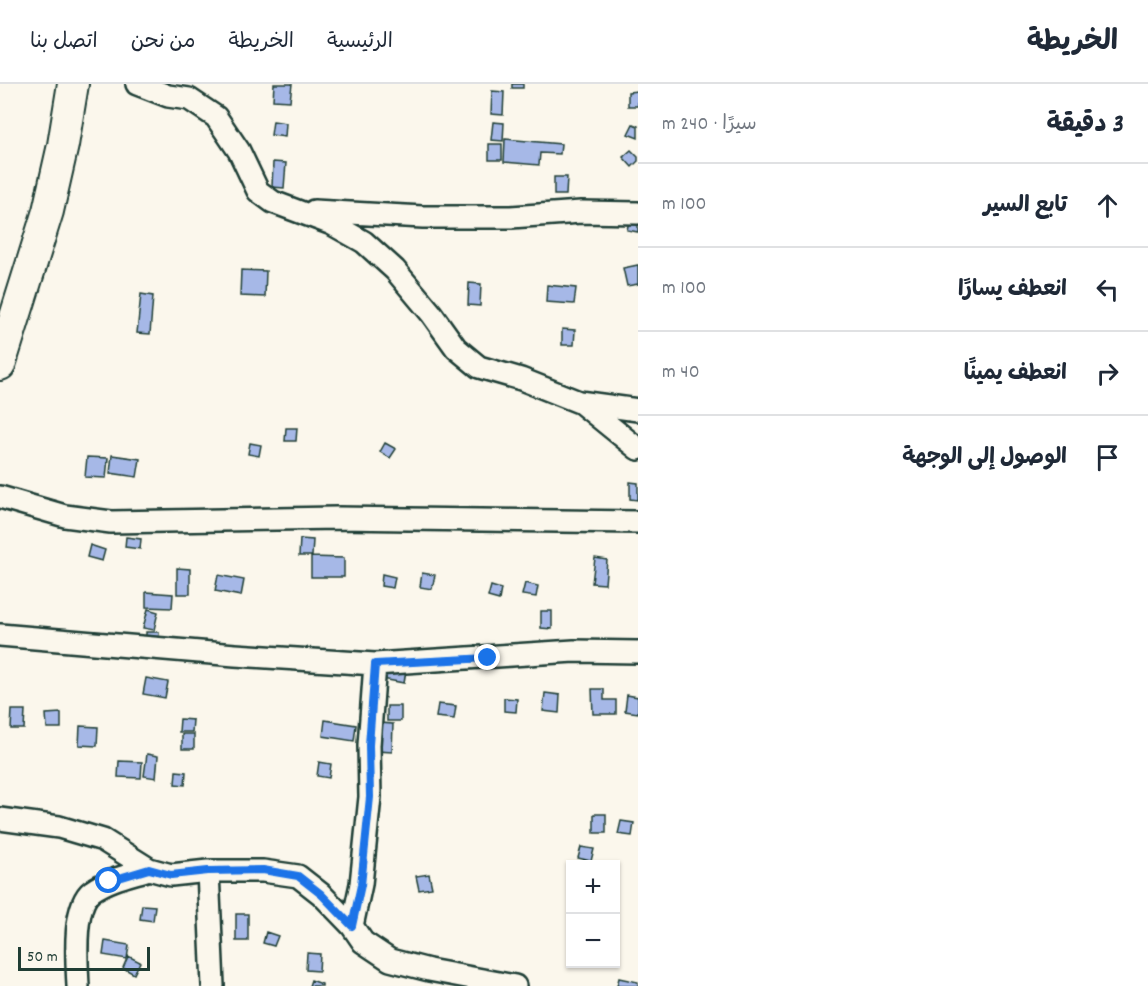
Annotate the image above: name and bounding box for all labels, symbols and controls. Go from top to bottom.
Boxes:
text: الخريطة [1027,24,1118,64]
text: اتصل بنا [30,28,98,58]
text: من نحن [131,28,195,58]
text: الخريطة [228,28,294,58]
text: الرئيسية [327,28,393,58]
text: 3 دقيقة [1047,107,1124,144]
text: سيرًا · 240 m [662,111,757,139]
icon: ahead [1091,189,1124,222]
text: 100 m [662,191,707,219]
text: تابع السير [984,191,1067,222]
icon: left [1091,273,1124,306]
text: 100 m [662,275,707,303]
text: انعطف يسارًا [958,275,1067,306]
icon: right [1091,357,1124,390]
text: 40 m [662,359,700,387]
text: انعطف يمينًا [964,359,1067,390]
icon: arrive [1091,441,1124,474]
text: الوصول إلى الوجهة [902,443,1067,474]
route end [474,644,500,670]
map controls [566,860,620,968]
button: + [566,860,620,914]
route start [95,867,121,893]
button: − [566,914,620,968]
scale bar [18,944,150,972]
text: 50 m [27,946,58,969]

